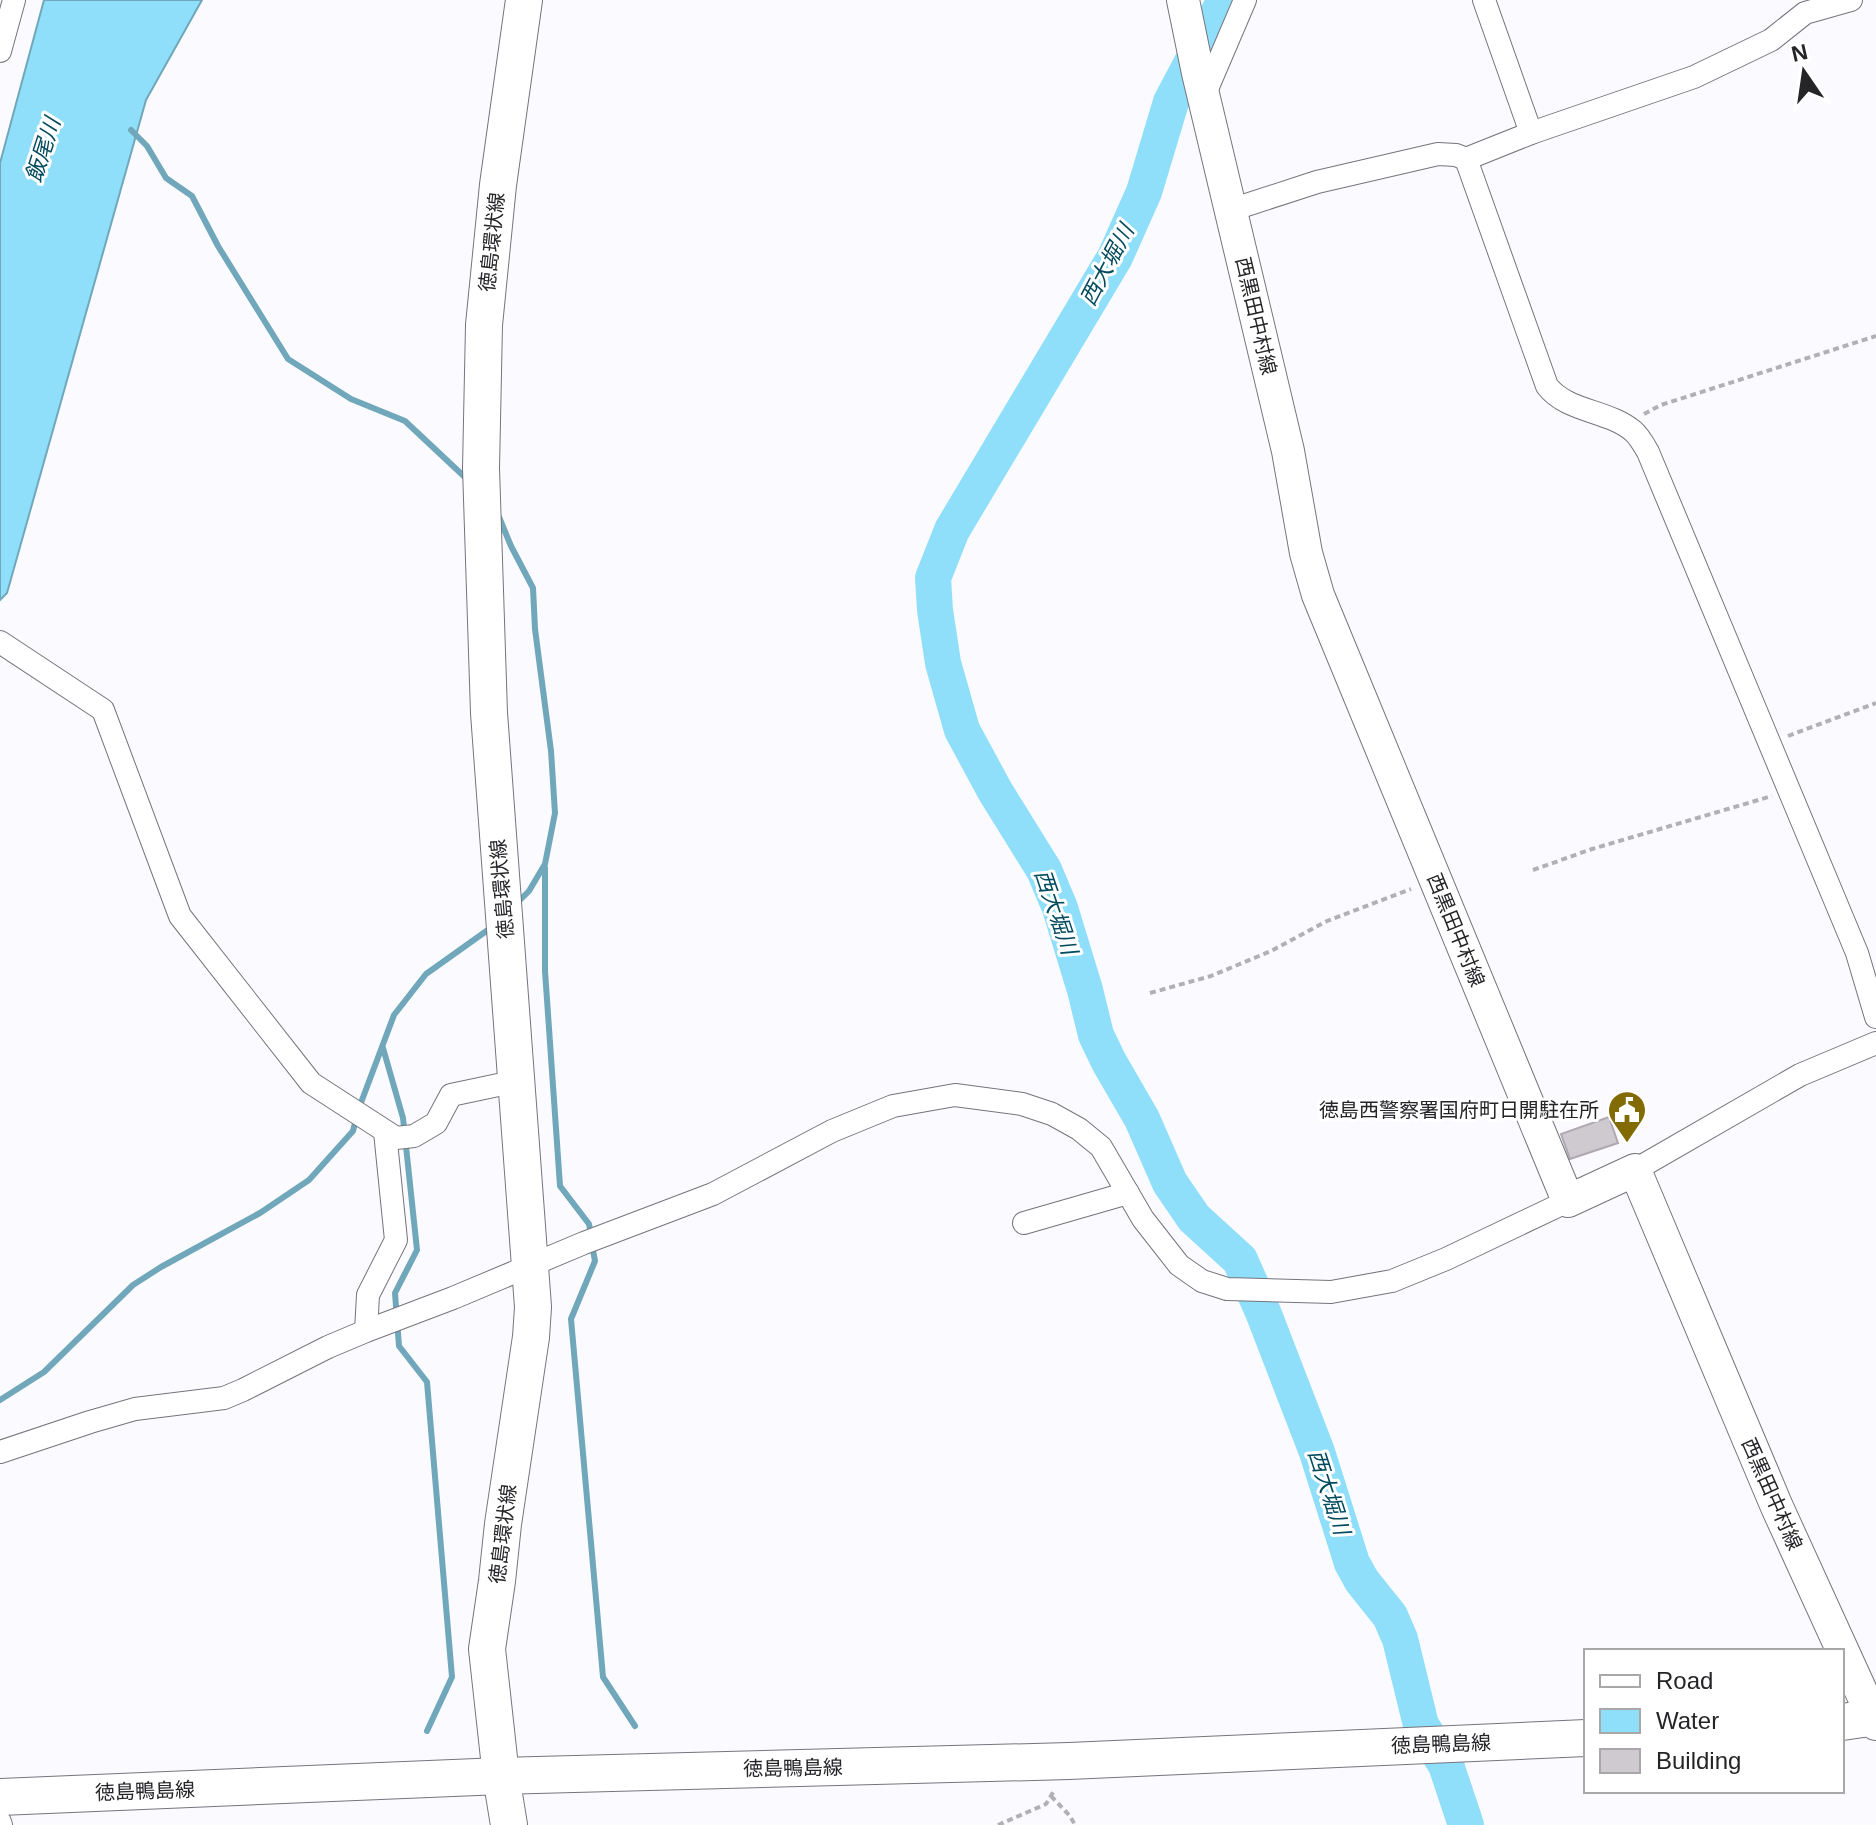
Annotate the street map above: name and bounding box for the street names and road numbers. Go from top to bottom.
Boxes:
street label: 徳島環状線 [476,191,508,293]
street label: 西黒田中村線 [1232,255,1280,377]
street label: 徳島環状線 [487,838,517,940]
street label: 西黒田中村線 [1423,870,1489,990]
street label: 西黒田中村線 [1738,1435,1806,1553]
street label: 徳島環状線 [486,1483,520,1585]
street label: 徳島鴨島線 [1391,1731,1491,1757]
street label: 徳島鴨島線 [743,1756,843,1780]
street label: 徳島鴨島線 [95,1778,195,1804]

